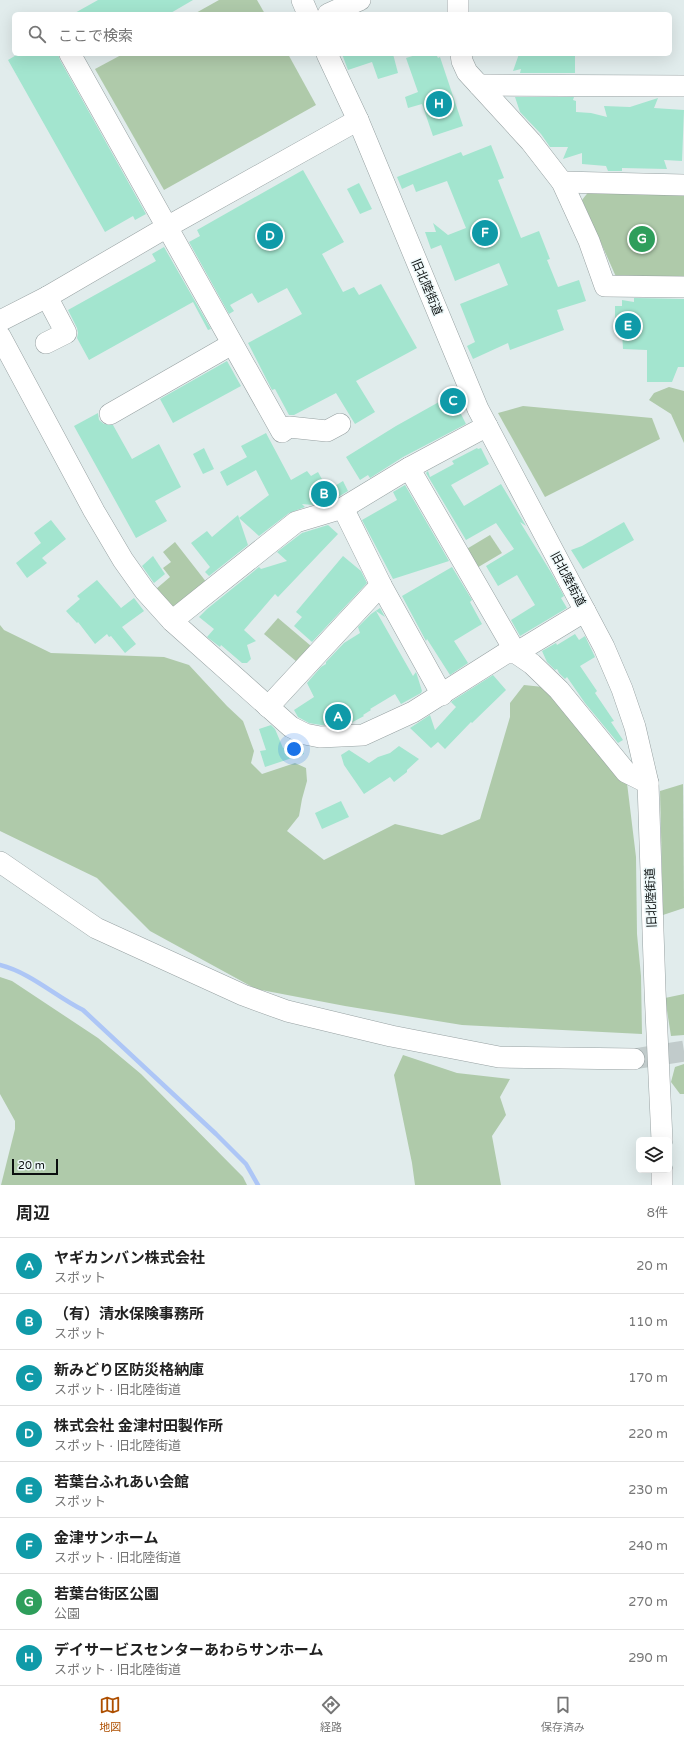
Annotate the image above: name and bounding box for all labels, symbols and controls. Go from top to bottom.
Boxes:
search box [12,12,672,56]
icon: search [26,23,48,45]
text: ここで検索 [58,27,133,45]
pin: H [426,89,452,119]
pin: F [472,218,498,248]
pin: D [257,221,283,251]
pin: G [629,224,655,254]
street label: 旧北陸街道 [409,257,445,317]
pin: E [615,311,641,341]
pin: C [440,386,466,416]
pin: B [311,479,337,509]
street label: 旧北陸街道 [548,549,588,609]
pin: A [325,702,351,732]
your location [284,739,304,759]
street label: 旧北陸街道 [643,868,659,928]
map controls [636,1137,672,1173]
button: layers [636,1137,672,1173]
scale bar [12,1157,58,1176]
text: 20 m [18,1159,45,1172]
text: 周辺 [16,1203,50,1224]
text: 8件 [647,1205,668,1221]
text: ヤギカンバン株式会社 [54,1249,205,1267]
text: A [24,1258,34,1274]
text: 20 m [636,1258,668,1274]
text: スポット [54,1270,106,1286]
text: （有）清水保険事務所 [54,1305,204,1323]
text: B [24,1314,34,1330]
text: 110 m [628,1314,668,1330]
text: スポット [54,1326,106,1342]
text: 新みどり区防災格納庫 [54,1361,204,1379]
text: C [24,1370,34,1386]
text: 170 m [628,1370,668,1386]
text: スポット · 旧北陸街道 [54,1382,181,1398]
text: 株式会社 金津村田製作所 [54,1417,223,1435]
text: D [24,1426,34,1442]
text: 220 m [628,1426,668,1442]
text: スポット · 旧北陸街道 [54,1438,181,1454]
text: 若葉台ふれあい会館 [54,1473,189,1491]
text: E [25,1482,33,1498]
text: 230 m [628,1482,668,1498]
text: スポット [54,1494,106,1510]
text: 金津サンホーム [54,1529,159,1547]
text: F [25,1538,33,1554]
text: 240 m [628,1538,668,1554]
text: スポット · 旧北陸街道 [54,1550,181,1566]
text: 若葉台街区公園 [54,1585,159,1603]
text: G [24,1594,34,1610]
text: 270 m [628,1594,668,1610]
text: 公園 [54,1606,80,1622]
text: デイサービスセンターあわらサンホーム [54,1641,324,1659]
text: H [24,1650,34,1666]
text: 290 m [628,1650,668,1666]
text: スポット · 旧北陸街道 [54,1662,181,1678]
tab: 地図 [99,1694,121,1734]
tab: 経路 [320,1694,342,1734]
tab: 保存済み [541,1694,585,1734]

